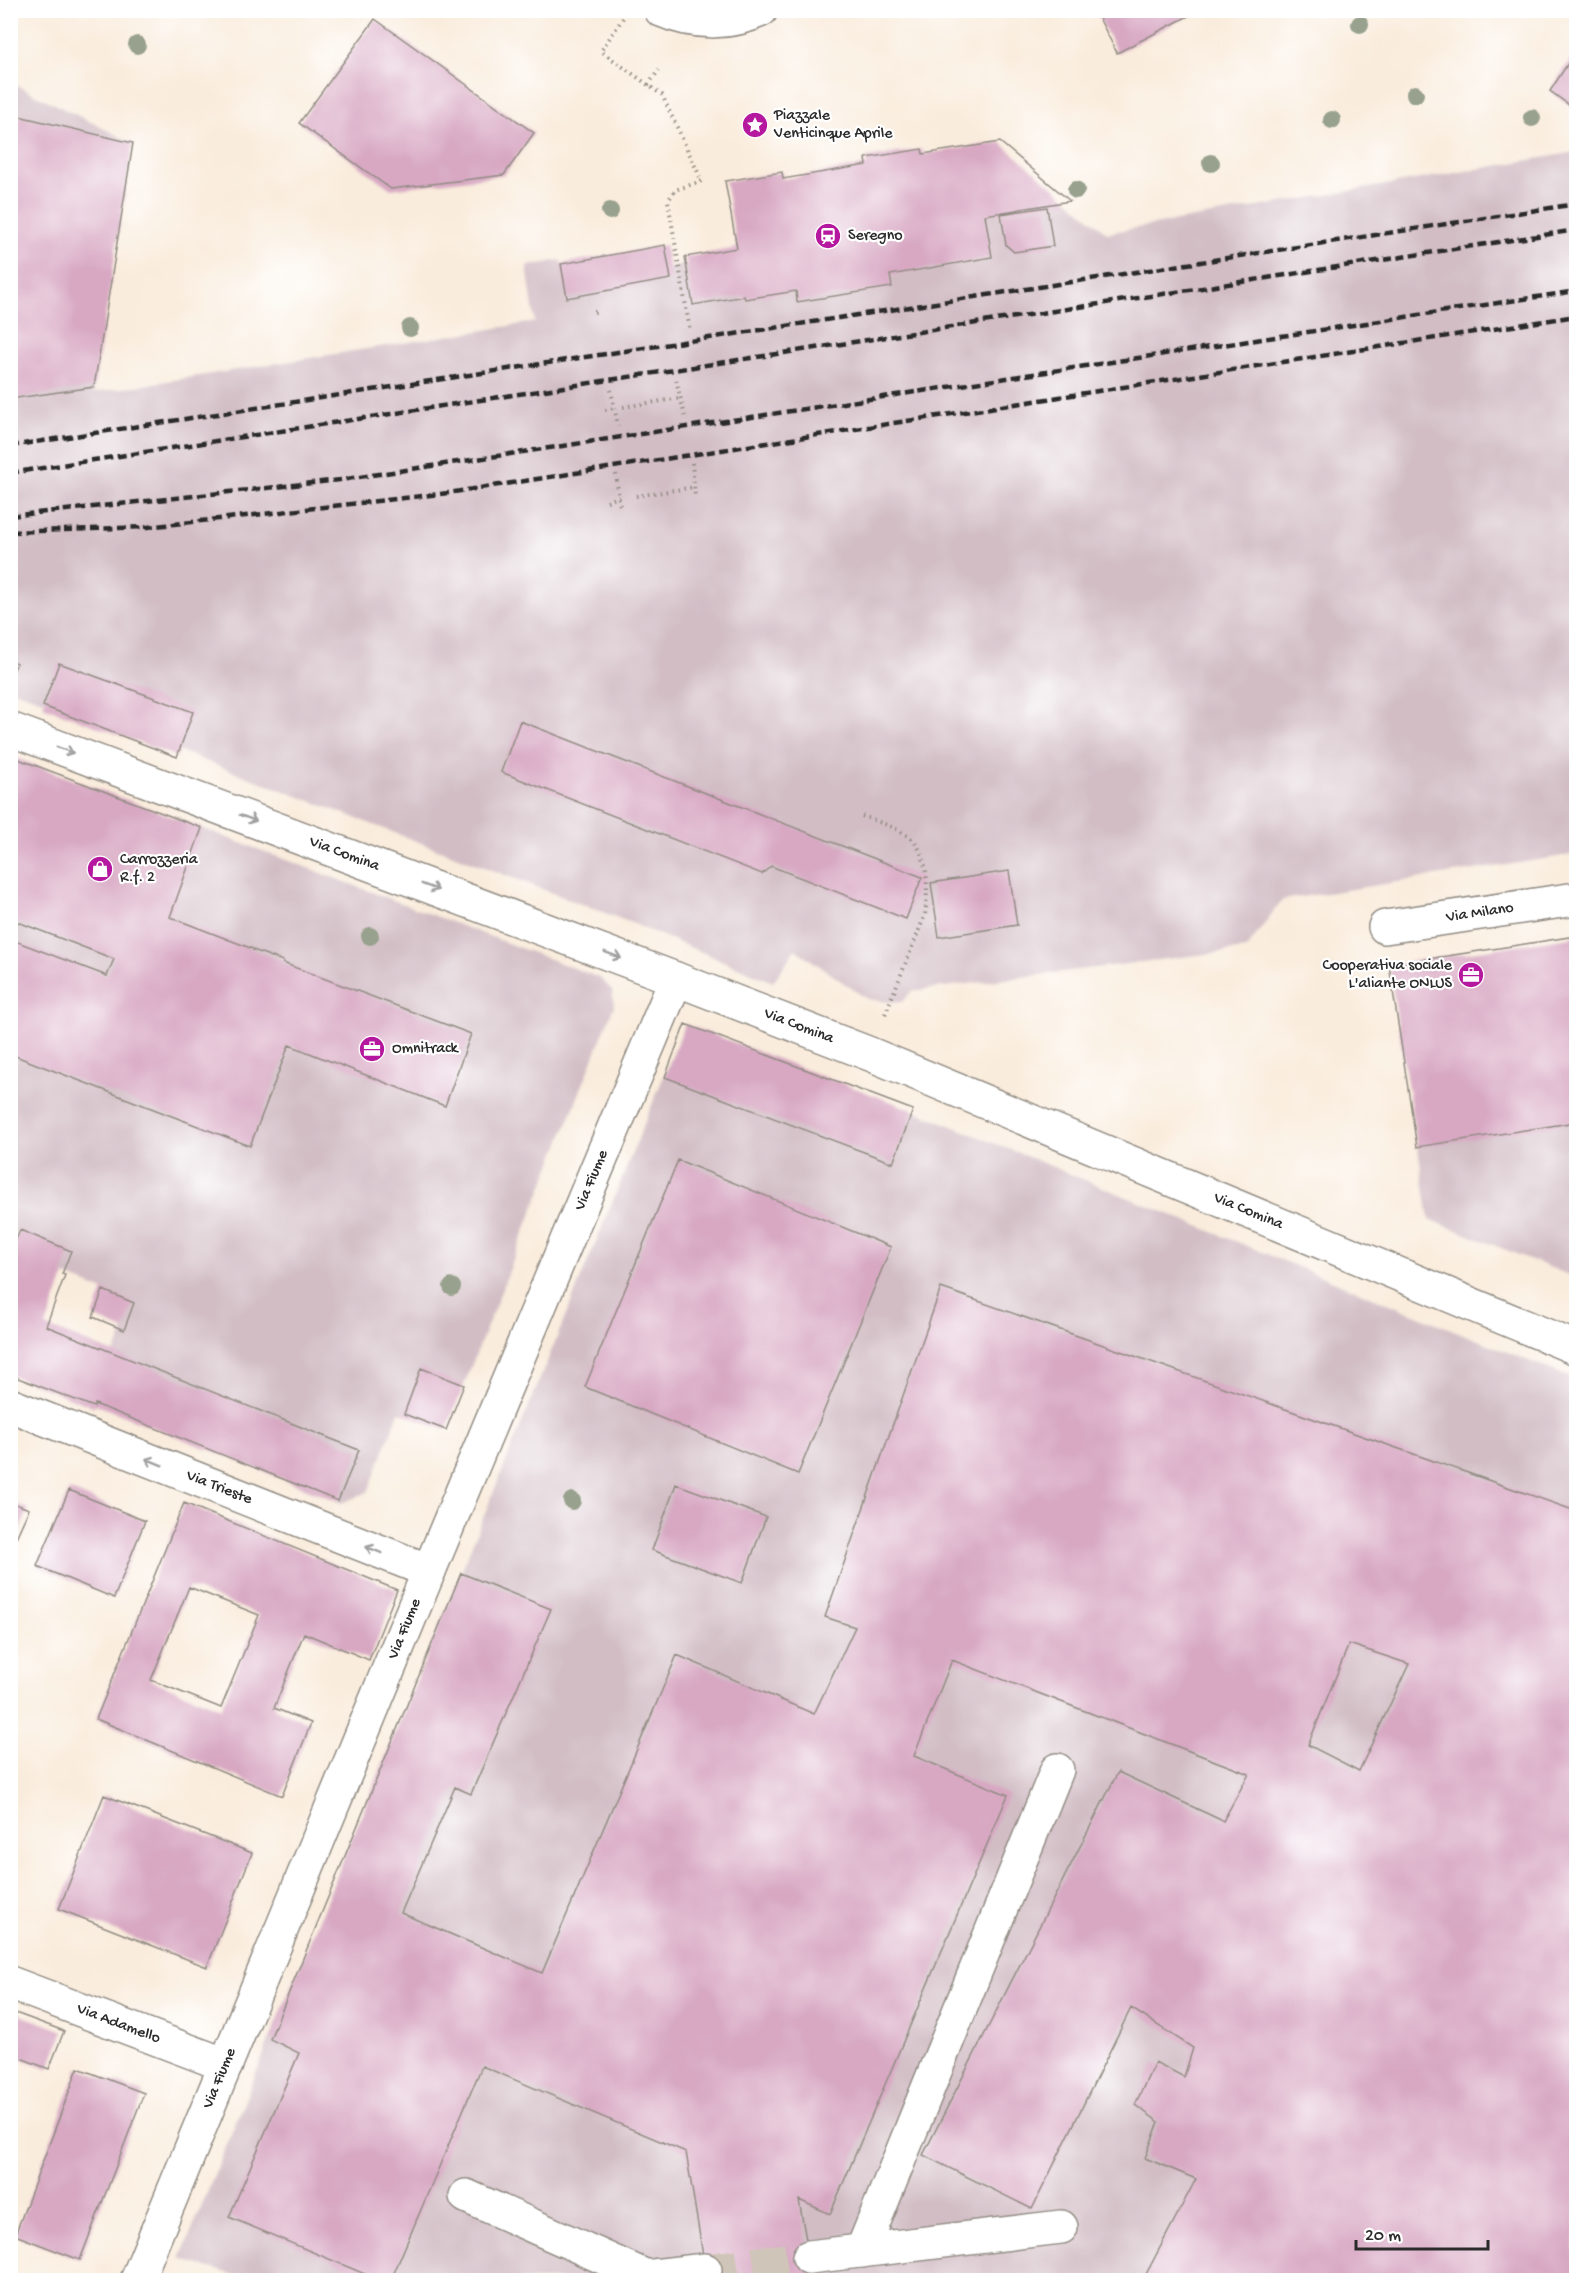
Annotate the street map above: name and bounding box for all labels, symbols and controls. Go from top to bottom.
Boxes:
place label: Piazzale Venticinque Aprile [773,107,893,144]
place icon: Piazzale Venticinque Aprile [740,110,770,140]
station icon: Seregno [813,221,843,251]
place label: Seregno [848,227,903,246]
one-way arrow [55,745,74,756]
one-way arrow [238,813,257,824]
street label: Via Comina [306,832,383,877]
place label: Carrozzeria R.f. 2 [120,851,199,888]
shop icon: Carrozzeria R.f. 2 [85,854,115,884]
one-way arrow [420,882,439,893]
street label: Via Milano [1444,899,1515,928]
one-way arrow [603,951,622,962]
place label: Cooperativa sociale L'aliante ONLUS [1323,957,1453,994]
office icon: Cooperativa sociale L'aliante ONLUS [1456,960,1486,990]
street label: Via Comina [760,1004,837,1049]
office icon: Omnitrack [357,1034,387,1064]
place label: Omnitrack [392,1040,460,1059]
street label: Via Fiume [571,1147,613,1214]
street label: Via Comina [1210,1188,1287,1235]
one-way arrow [145,1456,164,1467]
street label: Via Trieste [183,1466,256,1510]
one-way arrow [366,1543,384,1554]
street label: Via Fiume [384,1595,426,1663]
street label: Via Adamello [73,1999,163,2049]
street label: Via Fiume [199,2045,241,2112]
scale bar [1356,2213,1488,2251]
text: 20 m [1365,2226,1401,2247]

